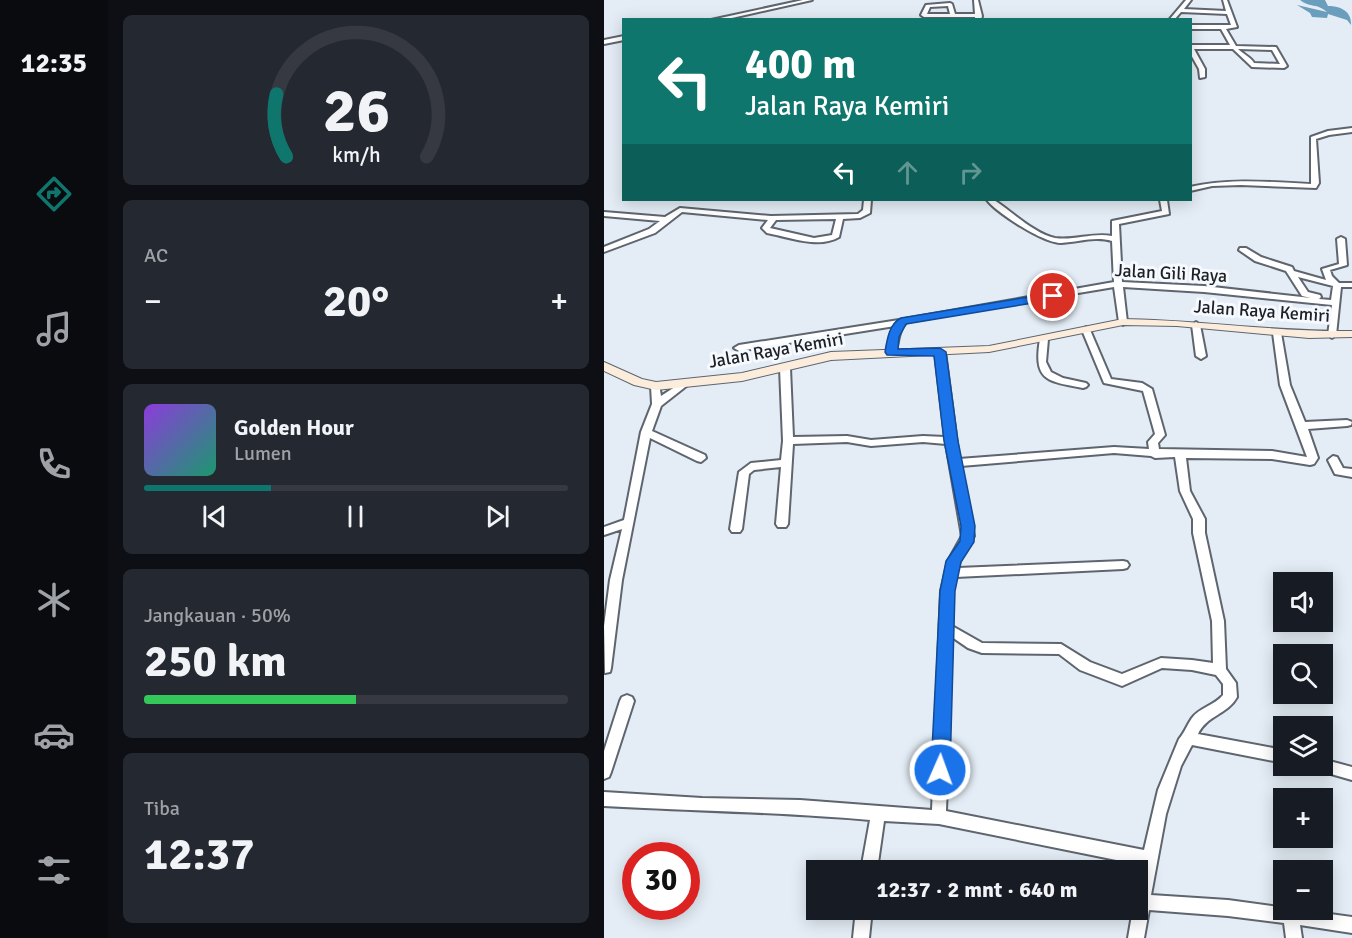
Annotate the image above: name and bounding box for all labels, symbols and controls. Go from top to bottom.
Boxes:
text: 400 m [745,39,856,90]
icon: left [646,42,724,120]
text: 12:35 [21,47,87,80]
text: 26 [322,72,390,149]
text: Jalan Raya Kemiri [745,90,949,123]
text: km/h [332,142,380,168]
icon: left [828,156,861,189]
icon: ahead [891,156,924,189]
icon: right [954,156,987,189]
icon: directions [33,173,75,215]
text: AC [144,243,168,268]
street label: Jalan Gili Raya [1114,259,1228,287]
pin [1027,270,1078,321]
text: 20° [323,274,389,329]
icon: arrive [1036,279,1069,312]
text: − [144,281,162,322]
text: + [550,281,568,322]
street label: Jalan Raya Kemiri [1193,295,1331,327]
icon: music [33,308,75,350]
street label: Jalan Raya Kemiri [707,327,845,373]
text: Golden Hour [234,414,354,441]
text: Lumen [234,441,292,466]
icon: phone [33,443,75,485]
icon: previous [198,500,231,533]
icon: pause [339,500,372,533]
icon: next [481,500,514,533]
map controls [1273,572,1333,920]
button: sound [1273,572,1333,632]
icon: climate [33,579,75,621]
text: Jangkauan · 50% [144,603,291,628]
text: 250 km [144,634,287,689]
button: search [1273,644,1333,704]
icon: car [33,714,75,756]
button: layers [1273,716,1333,776]
position arrow [908,738,972,802]
button: + [1273,788,1333,848]
text: Tiba [144,796,180,821]
text: 12:37 [144,827,254,882]
speed limit sign: 30 [622,842,700,920]
icon: filters [33,849,75,891]
button: − [1273,860,1333,920]
text: 12:37 · 2 mnt · 640 m [877,876,1077,903]

